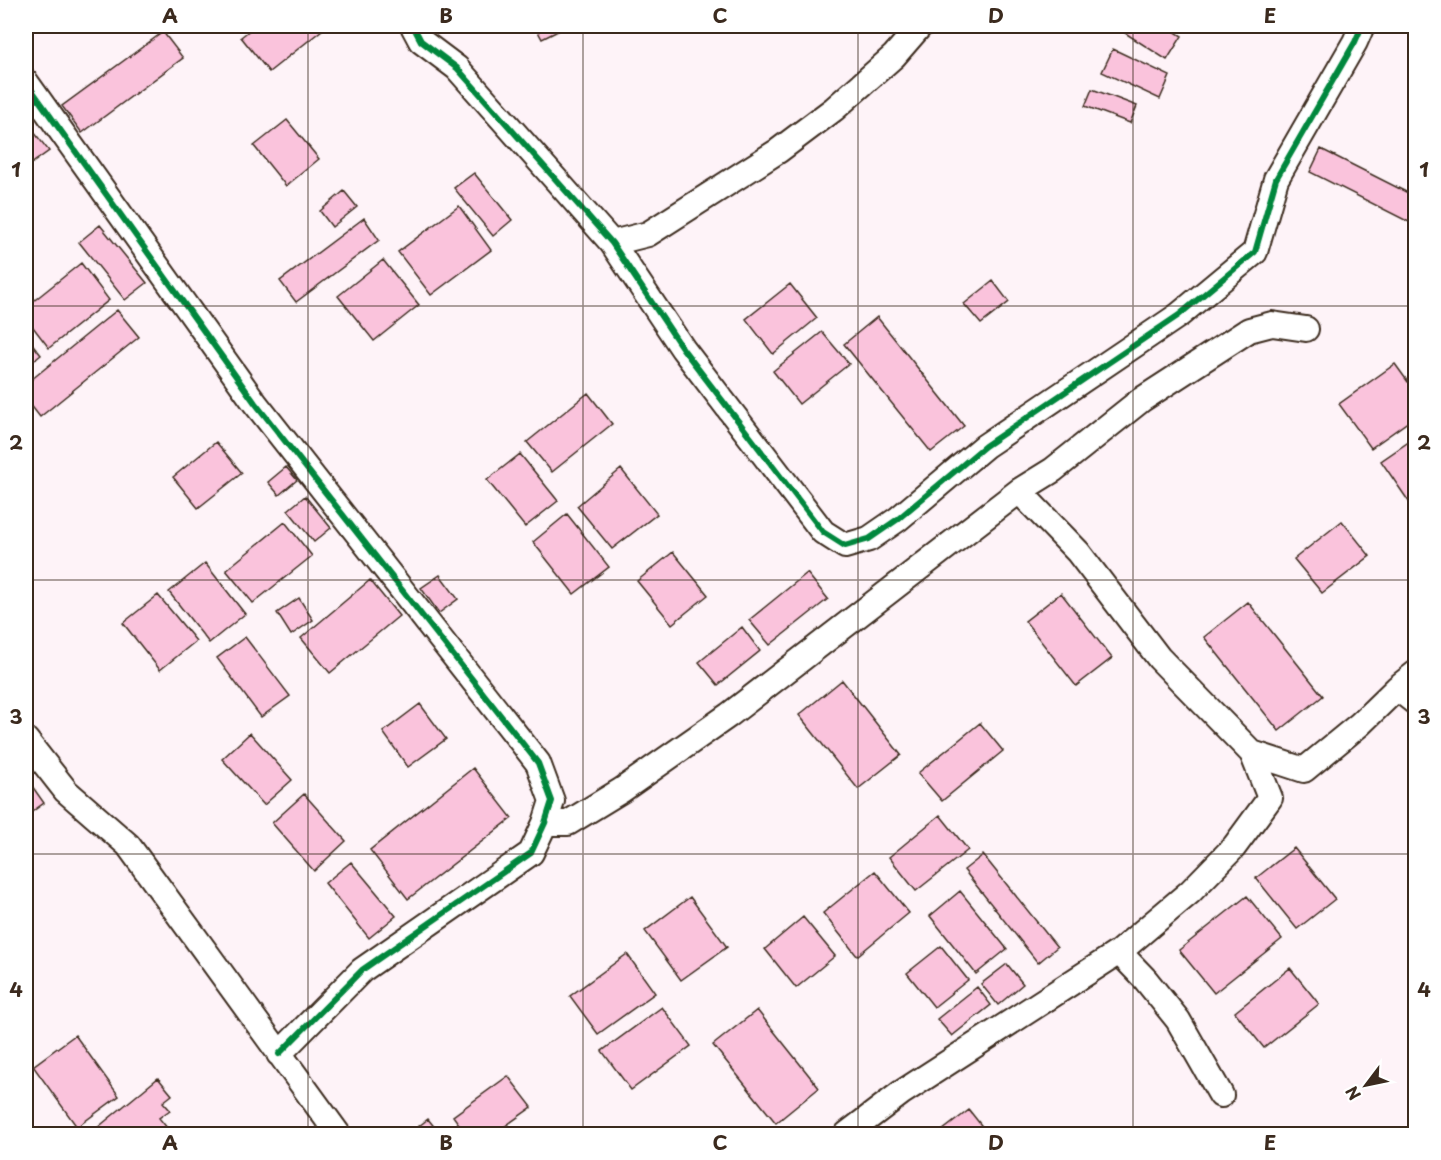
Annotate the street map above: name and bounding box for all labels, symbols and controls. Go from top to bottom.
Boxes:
text: A [162,0,178,30]
text: B [439,0,453,30]
text: C [712,0,728,30]
text: D [988,0,1004,30]
text: E [1264,0,1276,30]
text: 1 [11,154,21,184]
text: 1 [1419,154,1429,184]
text: 2 [9,427,23,457]
text: 2 [1417,427,1431,457]
text: 3 [9,701,23,731]
text: 3 [1417,701,1431,731]
text: 4 [9,974,23,1004]
text: 4 [1417,974,1431,1004]
north arrow [1336,1055,1396,1115]
text: N [1339,1082,1366,1105]
text: A [162,1127,178,1157]
text: B [439,1127,453,1157]
text: C [712,1127,728,1157]
text: D [988,1127,1004,1157]
text: E [1264,1127,1276,1157]

